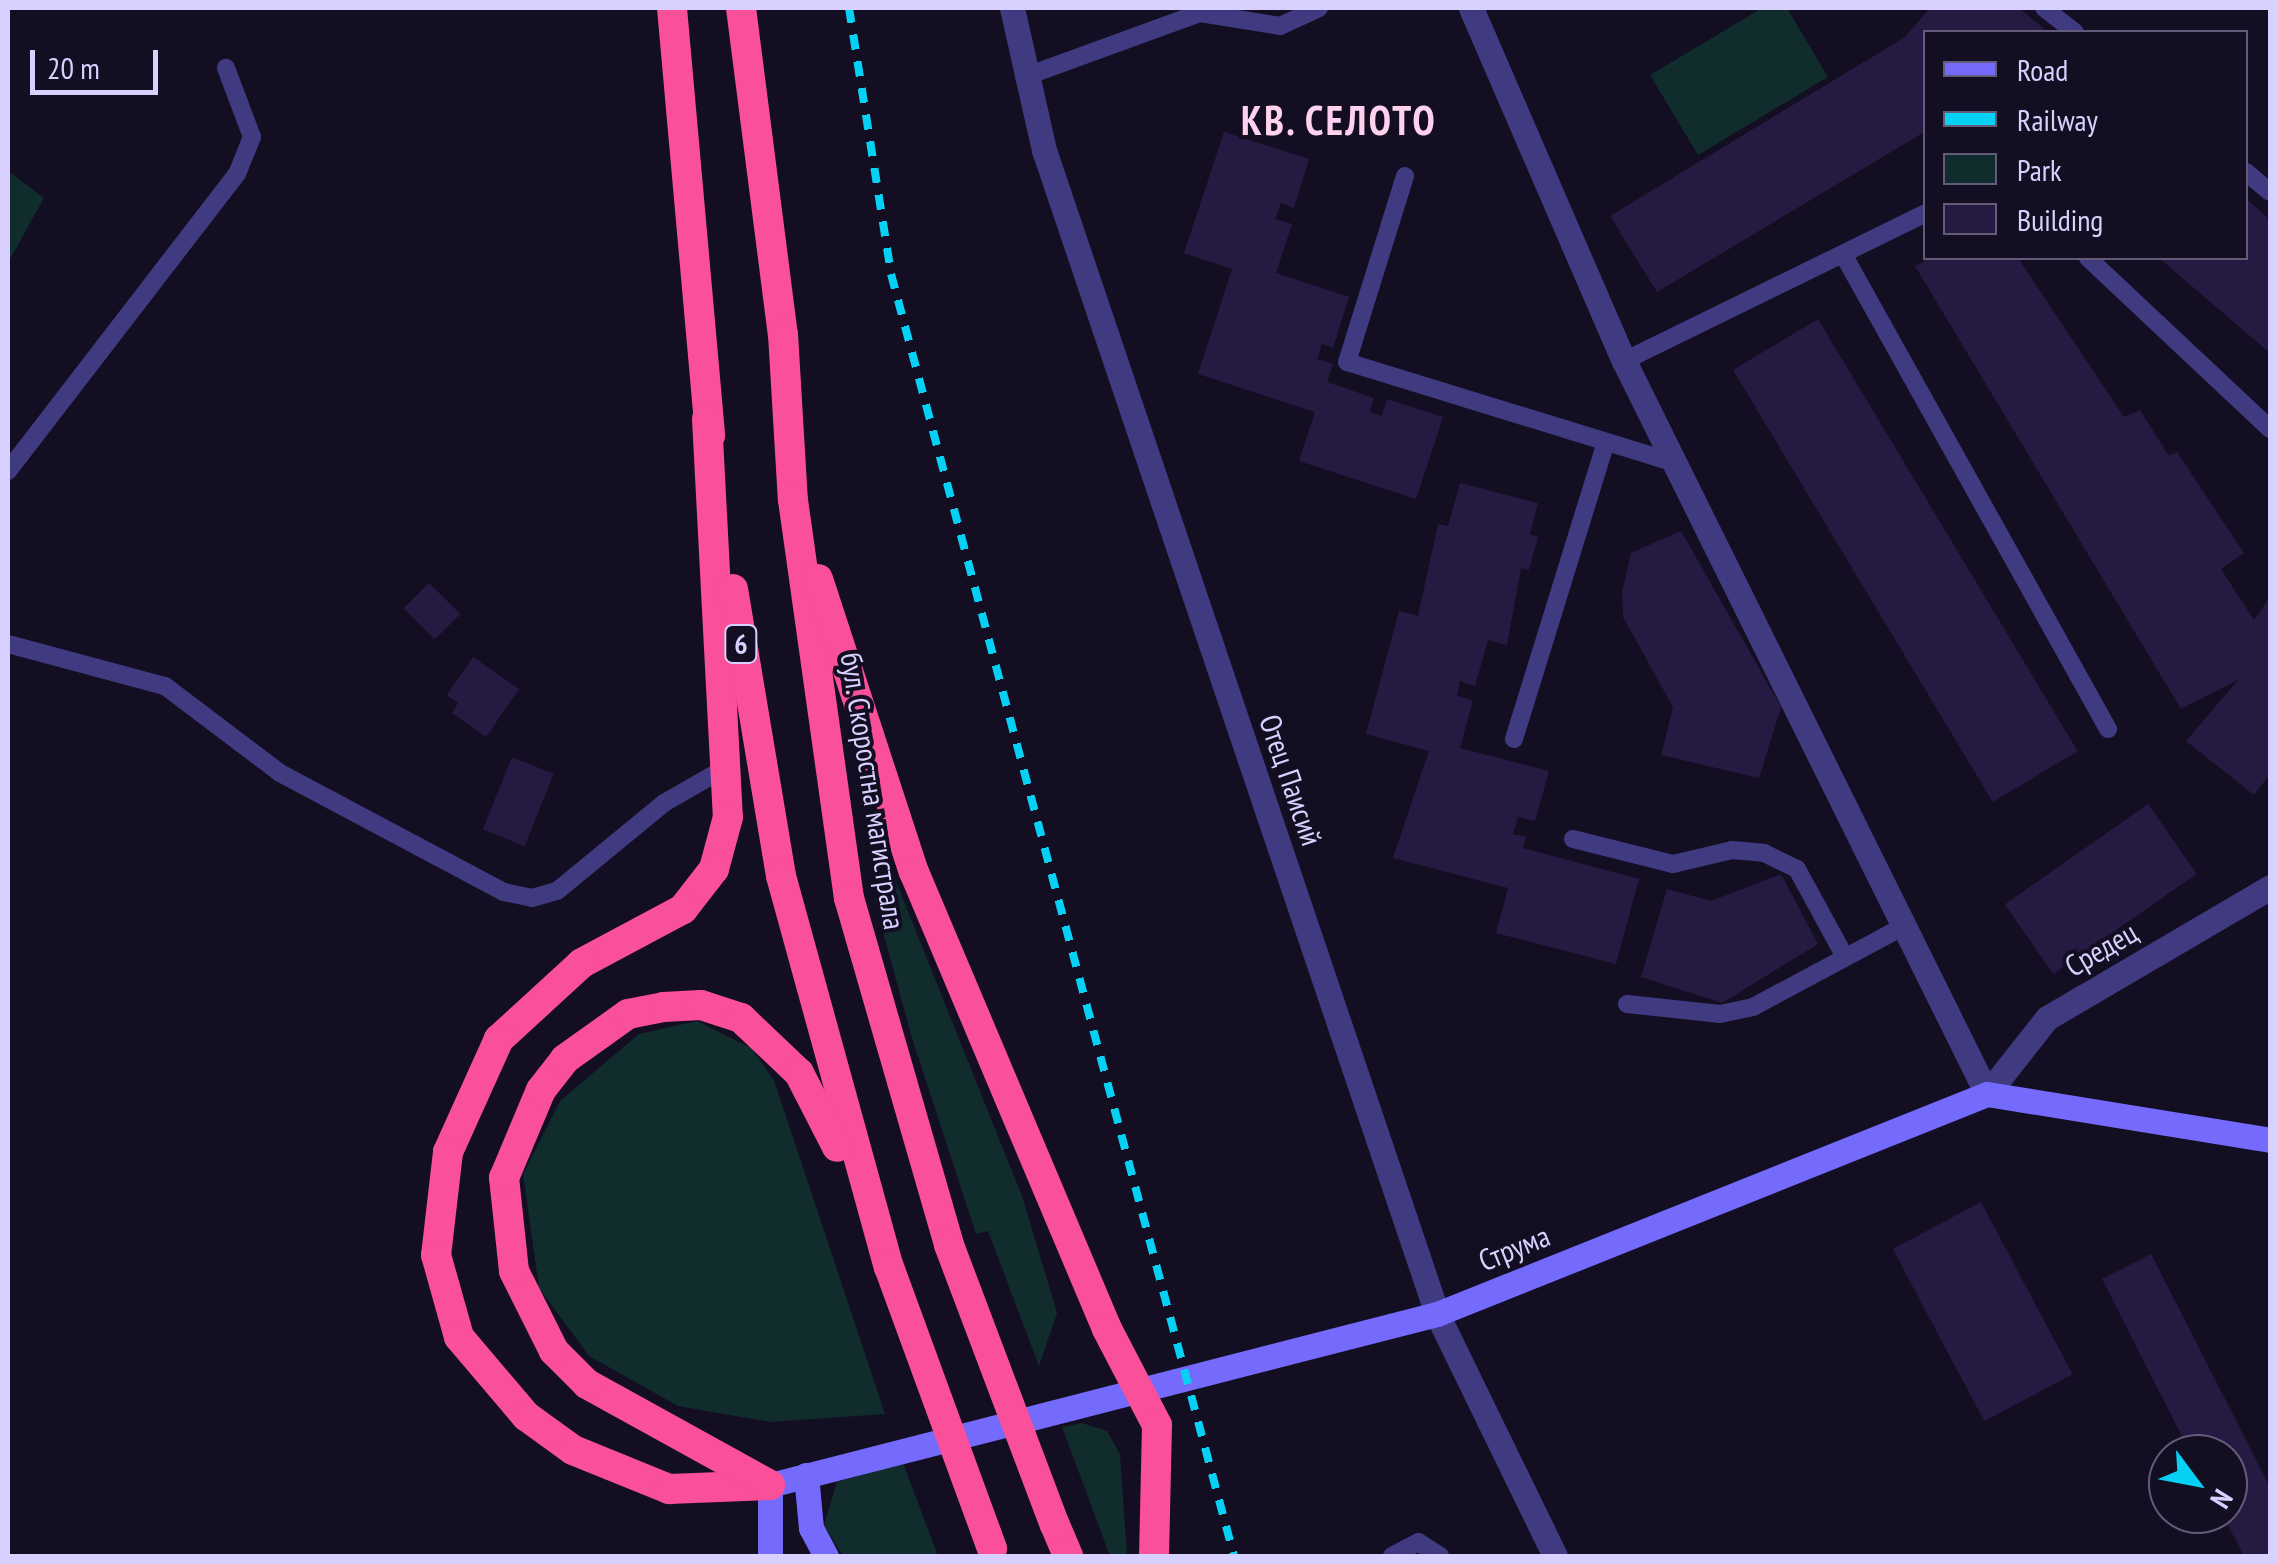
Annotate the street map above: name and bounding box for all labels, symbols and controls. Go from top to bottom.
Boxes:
scale bar [35,30,162,92]
legend [1923,30,2248,260]
text: 20 m [47,48,100,87]
text: Road [2017,50,2068,89]
district label: КВ. СЕЛОТО [1240,96,1438,144]
text: Railway [2017,100,2098,139]
text: Park [2017,150,2062,189]
text: Building [2017,200,2103,239]
road number: 6 [724,621,758,667]
street label: бул. Скоростна магистрала [833,649,913,933]
street label: Отец Паисий [1252,710,1330,850]
street label: Средец [2058,914,2144,984]
street label: Струма [1473,1218,1555,1278]
north arrow [2148,1434,2248,1534]
text: N [2202,1483,2242,1515]

